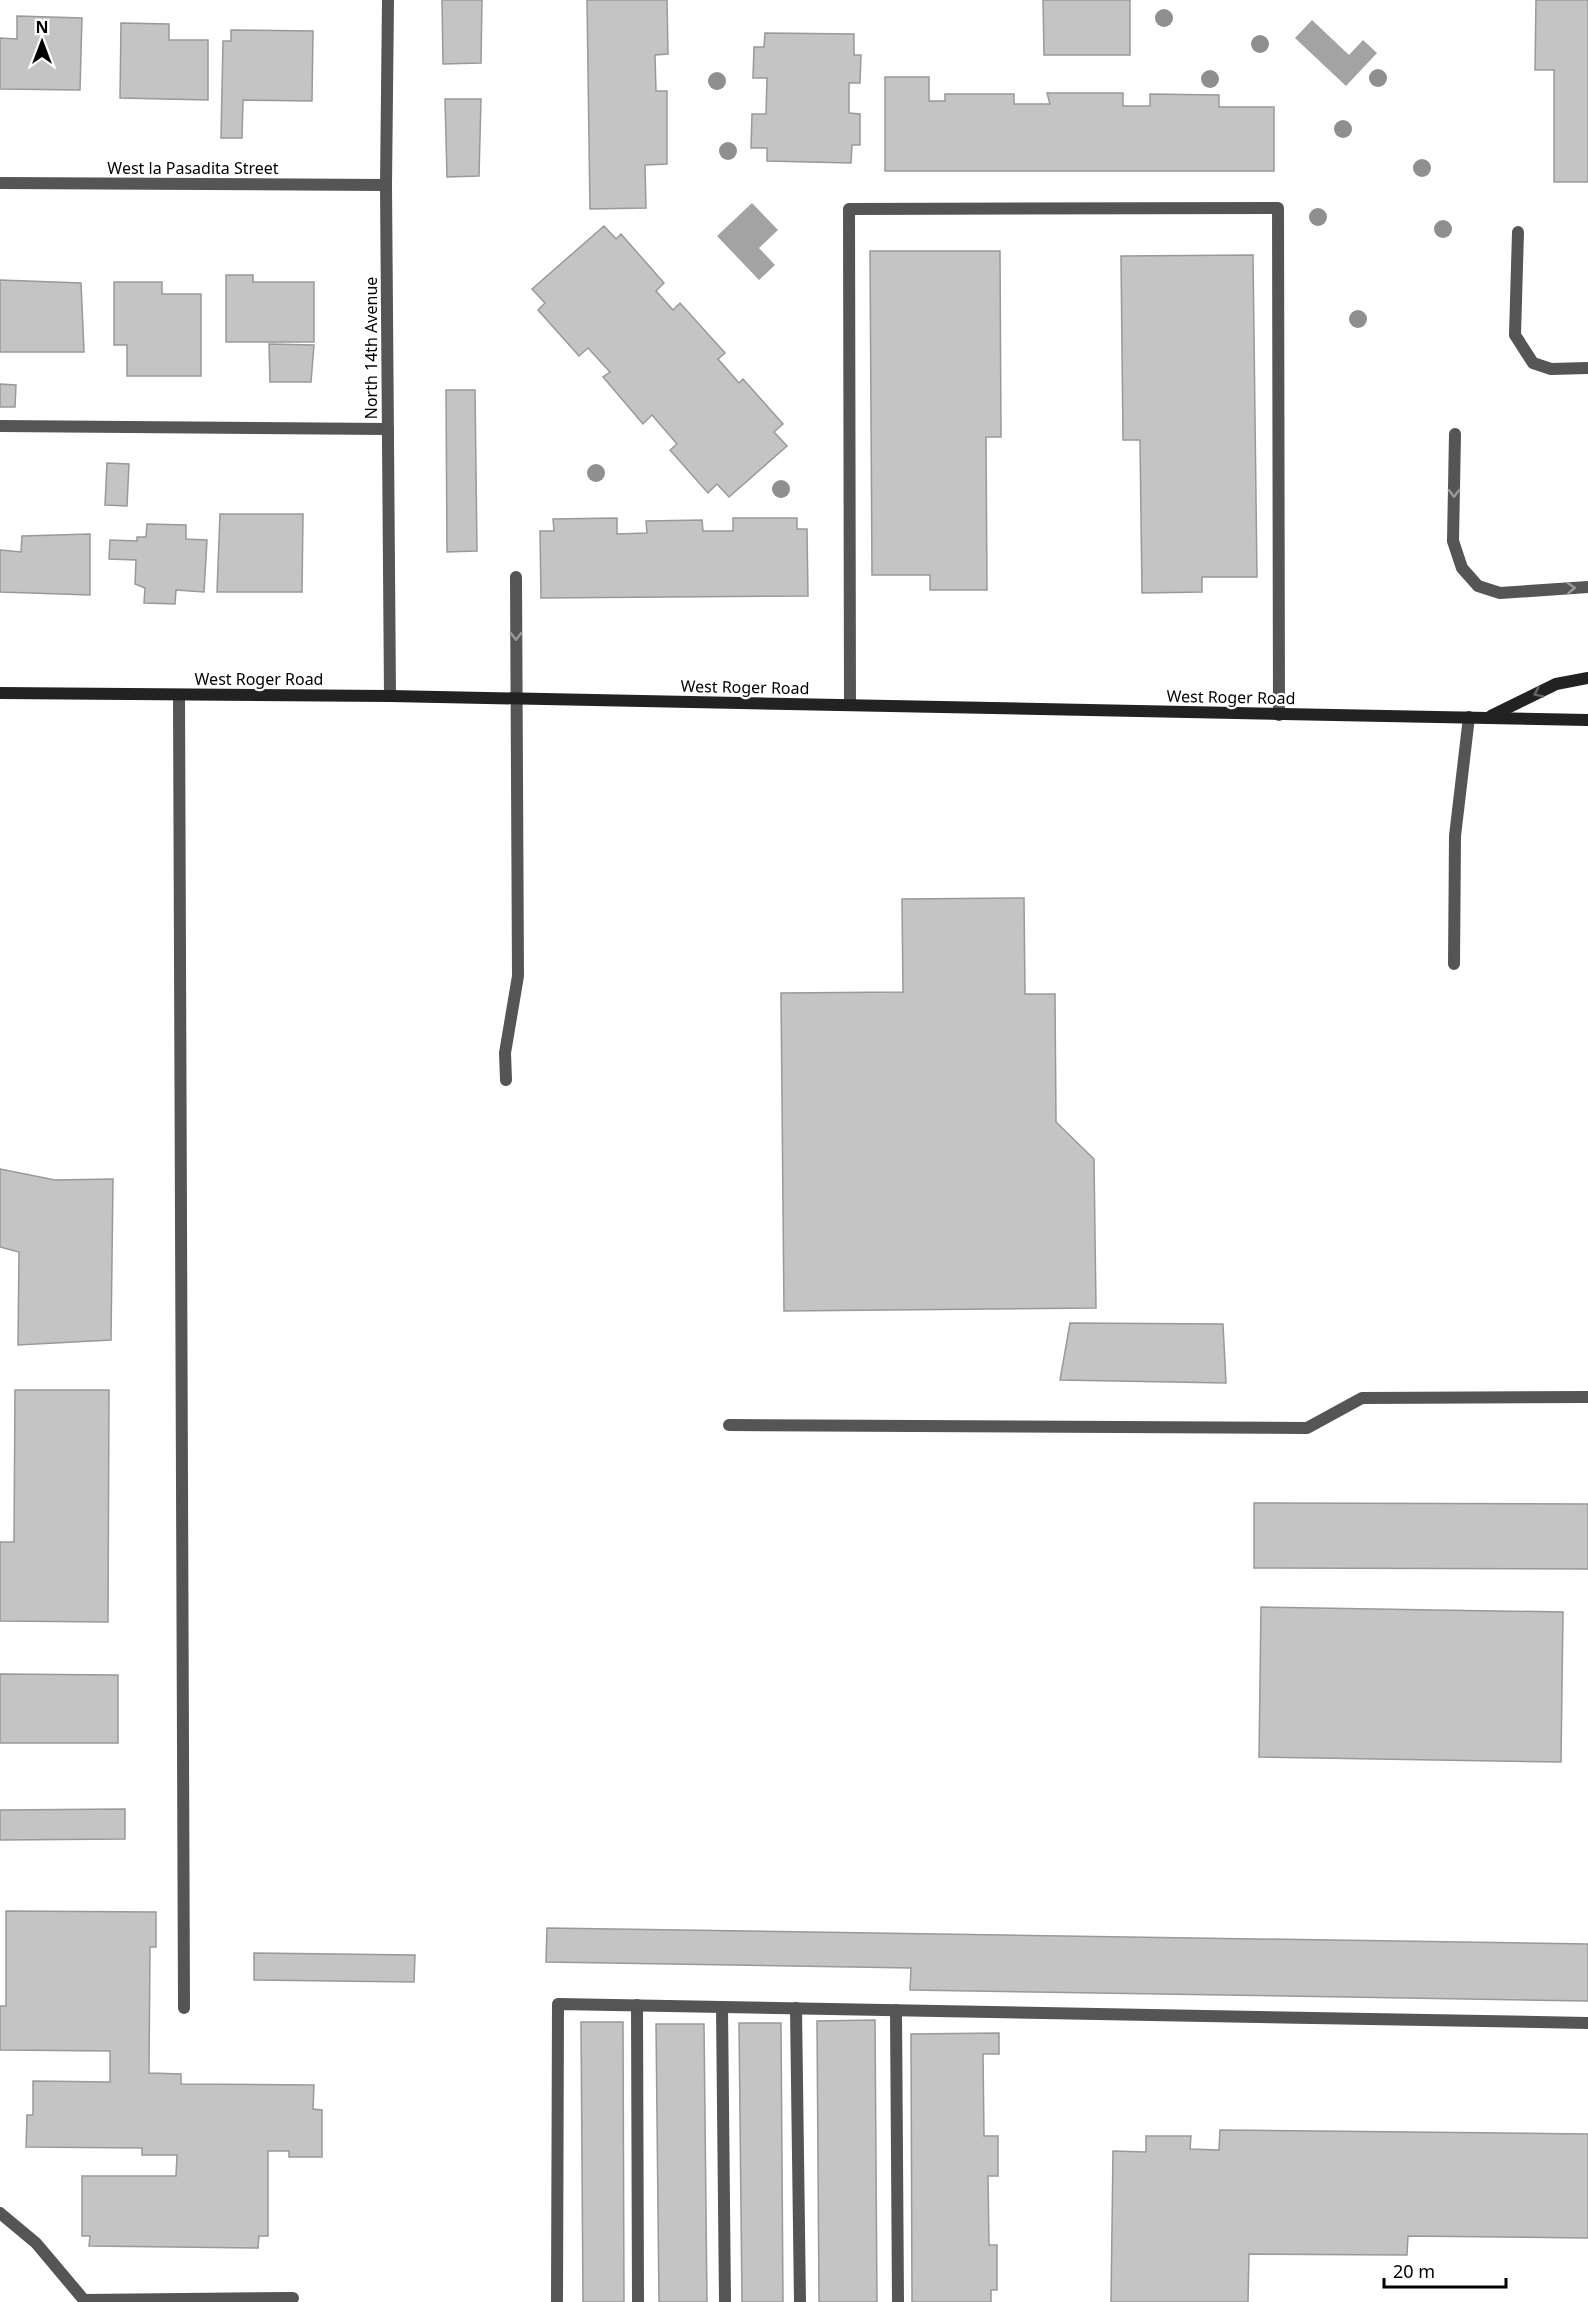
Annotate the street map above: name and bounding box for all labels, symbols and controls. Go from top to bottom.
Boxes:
north arrow [12,12,72,72]
text: N [35,16,49,38]
street label: West la Pasadita Street [107,157,279,179]
street label: North 14th Avenue [360,277,382,419]
one-way arrow [1447,488,1460,497]
one-way arrow [1567,582,1576,595]
one-way arrow [510,631,522,640]
street label: West Roger Road [195,668,323,690]
street label: West Roger Road [680,675,810,699]
street label: West Roger Road [1166,685,1296,709]
one-way arrow [1533,686,1544,698]
scale bar [1384,2251,1506,2289]
text: 20 m [1393,2259,1435,2283]

